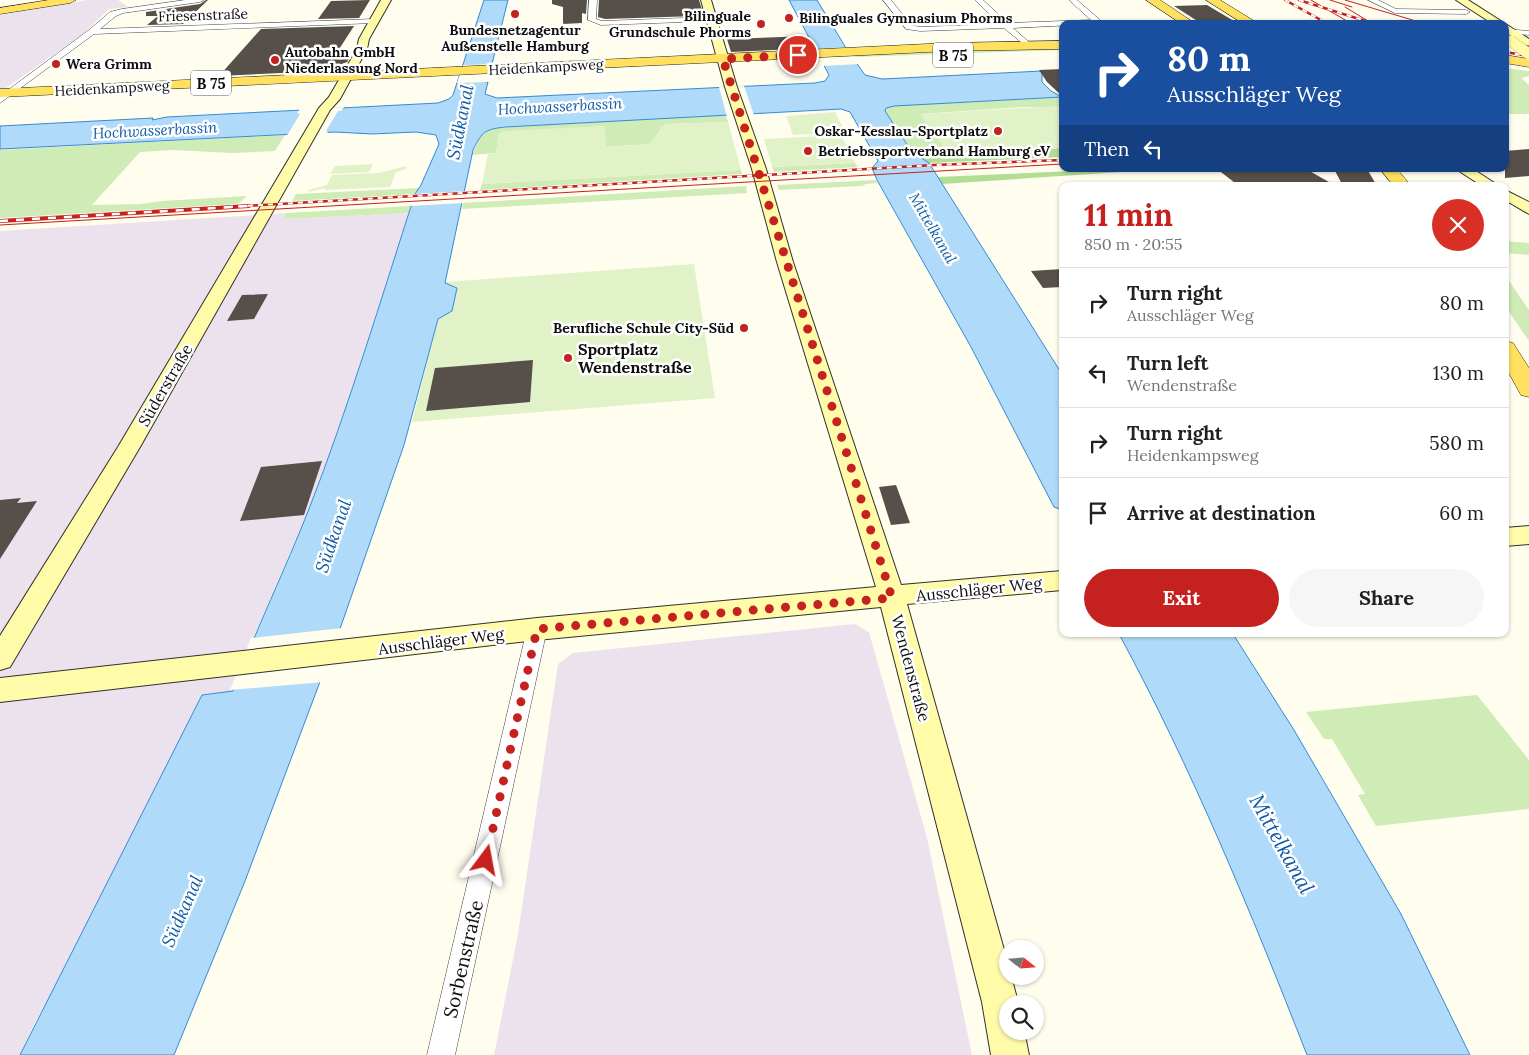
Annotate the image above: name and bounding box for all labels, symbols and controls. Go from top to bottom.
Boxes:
street label: Friesenstraße [158,4,249,26]
place label: Bilinguale Grundschule Phorms [609,7,751,41]
marker: Bundesnetzagentur Außenstelle Hamburg [509,8,521,20]
place label: Bilinguales Gymnasium Phorms [799,9,1013,27]
marker: Bilinguales Gymnasium Phorms [783,12,795,24]
marker: Bilinguale Grundschule Phorms [755,18,767,30]
place label: Bundesnetzagentur Außenstelle Hamburg [441,21,590,55]
pin [777,34,819,76]
text: 80 m [1167,36,1251,81]
icon: right [1084,40,1149,105]
icon: arrive [784,41,812,69]
road number: B 75 [933,42,973,68]
place label: Autobahn GmbH Niederlassung Nord [285,43,418,77]
marker: Autobahn GmbH Niederlassung Nord [269,54,281,66]
place label: Wera Grimm [66,55,152,73]
street label: Heidenkampsweg [488,55,604,79]
marker: Wera Grimm [50,58,62,70]
road number: B 75 [191,70,231,96]
street label: Heidenkampsweg [54,76,170,100]
text: Ausschläger Weg [1167,80,1341,108]
water label: Südkanal [441,82,479,162]
water label: Hochwasserbassin [497,93,623,119]
water label: Hochwasserbassin [92,117,218,143]
place label: Oskar-Kesslau-Sportplatz [814,122,988,140]
marker: Oskar-Kesslau-Sportplatz [992,125,1004,137]
icon: left [1139,135,1167,163]
text: Then [1084,137,1129,161]
place label: Betriebssportverband Hamburg eV [818,142,1050,160]
marker: Betriebssportverband Hamburg eV [802,145,814,157]
water label: Mittelkanal [905,189,961,267]
text: 11 min [1084,196,1173,234]
button: close [1432,199,1484,251]
text: 850 m · 20:55 [1084,234,1183,254]
text: Turn right [1127,281,1223,305]
icon: right [1084,289,1112,317]
text: 80 m [1440,291,1484,315]
text: Ausschläger Weg [1127,305,1253,325]
place label: Berufliche Schule City-Süd [553,319,734,337]
marker: Berufliche Schule City-Süd [738,322,750,334]
place label: Sportplatz Wendenstraße [578,339,692,377]
street label: Süderstraße [133,340,197,430]
text: Turn left [1127,351,1208,375]
marker: Sportplatz Wendenstraße [562,352,574,364]
icon: left [1084,359,1112,387]
text: 130 m [1433,361,1484,385]
text: Wendenstraße [1127,375,1237,395]
text: Turn right [1127,421,1223,445]
icon: right [1084,429,1112,457]
text: 580 m [1429,431,1484,455]
text: Heidenkampsweg [1127,445,1259,465]
water label: Südkanal [310,496,356,576]
icon: arrive [1084,499,1112,527]
text: Arrive at destination [1127,501,1316,525]
text: 60 m [1439,501,1484,525]
button: Exit [1084,569,1279,627]
button: Share [1289,569,1484,627]
street label: Ausschläger Weg [914,572,1044,606]
street label: Wendenstraße [887,612,935,724]
street label: Ausschläger Weg [376,623,506,659]
water label: Mittelkanal [1244,789,1320,899]
position arrow [459,833,511,885]
water label: Südkanal [156,872,208,950]
street label: Sorbenstraße [438,898,488,1020]
north arrow [999,940,1044,985]
map controls [999,940,1044,1040]
button: search [999,995,1044,1040]

